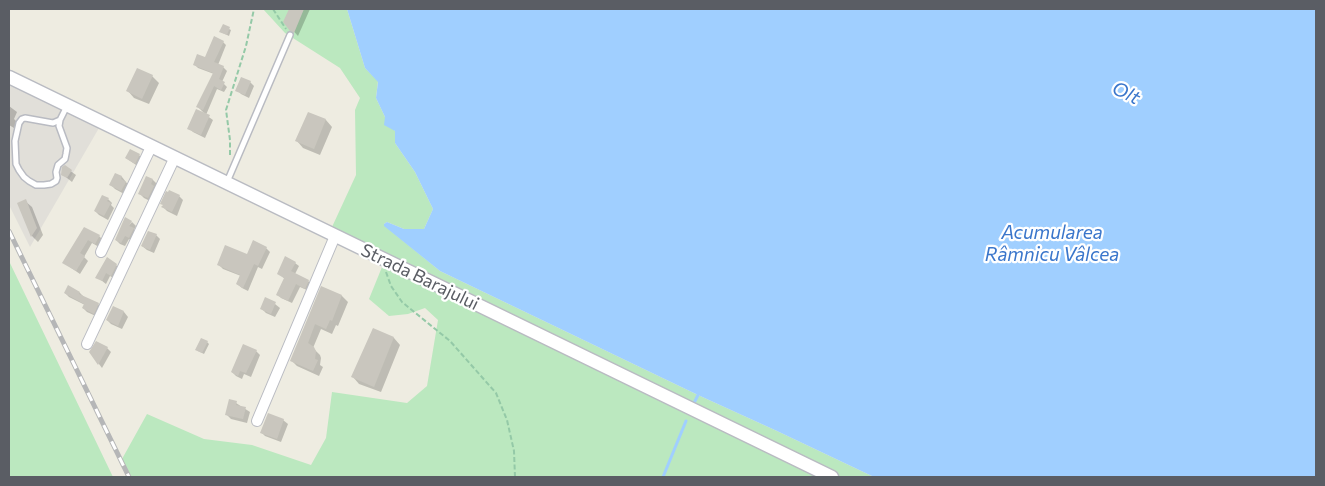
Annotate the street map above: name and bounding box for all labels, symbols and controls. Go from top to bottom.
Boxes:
water label: Olt [1108,77,1144,109]
water label: Acumularea Râmnicu Vâlcea [985,222,1119,266]
street label: Strada Barajului [357,239,483,315]

